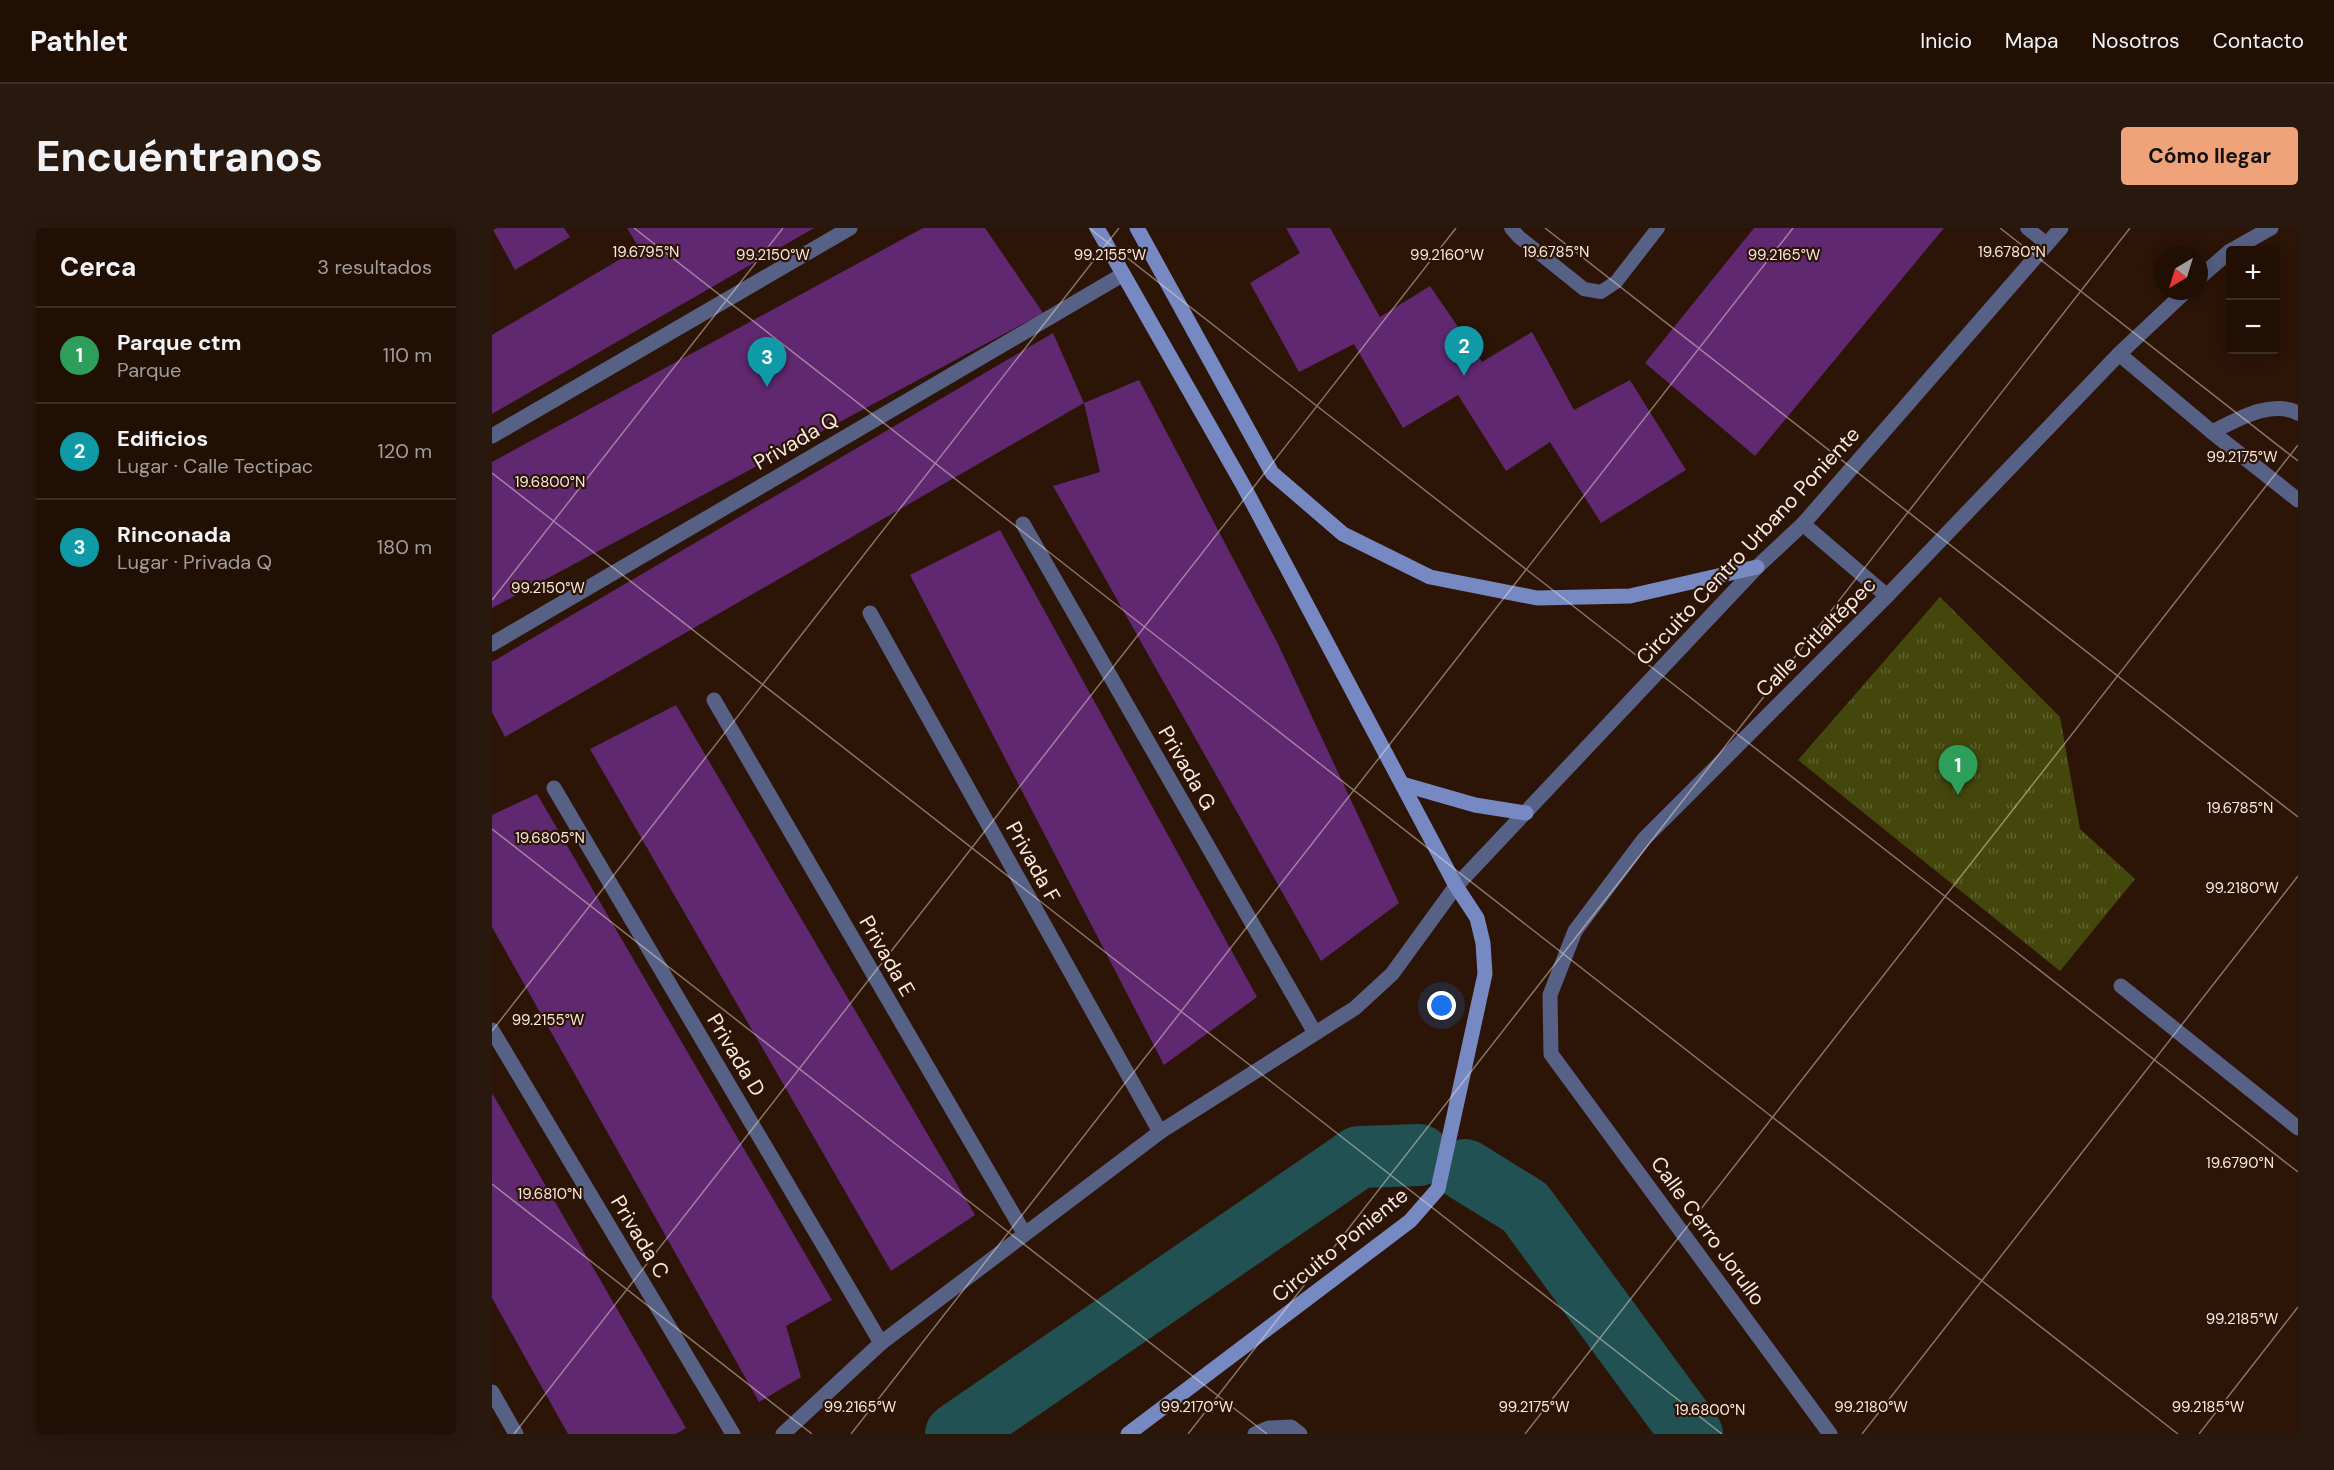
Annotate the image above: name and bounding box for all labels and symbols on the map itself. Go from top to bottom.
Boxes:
text: 19.6795°N [613,242,679,262]
text: 19.6785°N [1523,242,1589,262]
text: 19.6780°N [1978,242,2046,262]
text: 99.2150°W [736,245,810,265]
text: 99.2155°W [1074,245,1147,265]
text: 99.2160°W [1410,245,1484,265]
text: 99.2165°W [1748,245,1821,265]
north arrow [2154,246,2208,300]
pin: 2 [1444,326,1484,376]
pin: 3 [748,338,786,387]
street label: Privada Q [749,406,843,476]
street label: Circuito Centro Urbano Poniente [1630,421,1866,671]
text: 99.2175°W [2206,447,2278,467]
text: 19.6800°N [515,472,585,492]
street label: Calle Citlaltépec [1750,571,1882,703]
text: 99.2150°W [511,578,585,598]
street label: Privada G [1152,721,1222,815]
pin: 1 [1938,746,1978,795]
text: 19.6785°N [2207,798,2273,818]
street label: Privada F [999,817,1067,907]
text: 19.6805°N [515,828,585,848]
text: 99.2180°W [2205,878,2279,898]
street label: Privada E [853,910,921,1002]
your location [1427,991,1456,1020]
street label: Privada D [700,1009,772,1101]
text: 99.2155°W [512,1010,585,1030]
street label: Calle Cerro Jorullo [1644,1151,1772,1311]
text: 19.6790°N [2206,1153,2274,1173]
street label: Circuito Poniente [1266,1181,1414,1309]
text: 19.6810°N [518,1184,582,1204]
street label: Privada C [604,1190,676,1284]
text: 99.2185°W [2206,1309,2279,1329]
text: 99.2165°W [824,1397,897,1417]
text: 99.2170°W [1161,1397,1234,1417]
text: 99.2175°W [1498,1397,1570,1417]
text: 99.2180°W [1834,1397,1908,1417]
text: 99.2185°W [2172,1397,2245,1417]
text: 19.6800°N [1675,1400,1745,1420]

